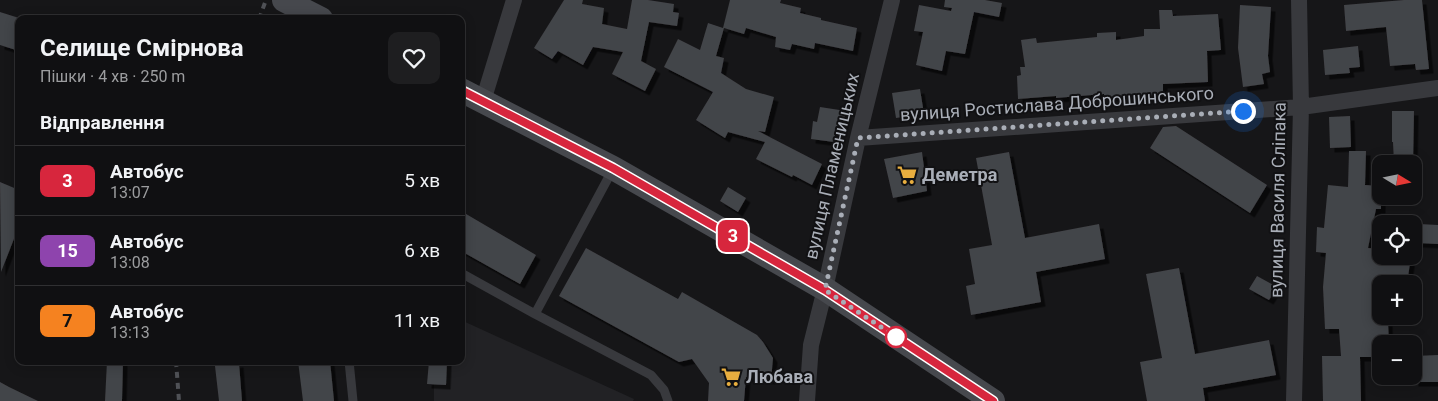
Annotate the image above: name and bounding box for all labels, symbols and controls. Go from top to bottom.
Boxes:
button: heart [388,32,440,84]
text: Селище Смірнова [40,34,244,62]
text: Пішки · 4 хв · 250 m [40,67,185,86]
street label: вулиця Пламеницьких [800,71,863,261]
street label: вулиця Ростислава Доброшинського [899,82,1215,125]
your location [1231,99,1256,124]
street label: вулиця Василя Сліпака [1265,102,1290,298]
text: Відправлення [40,111,165,134]
north arrow [1372,155,1422,205]
map controls [1372,155,1422,385]
text: Автобус [110,160,184,183]
supermarket icon: Деметра [896,164,918,186]
place label: Деметра [922,164,998,185]
text: 5 хв [404,169,440,192]
text: 3 [62,170,73,191]
text: 13:07 [110,183,150,202]
button: locate [1372,215,1422,265]
line badge: 3 [717,220,749,252]
text: 3 [728,225,738,246]
text: Автобус [110,230,184,253]
text: 6 хв [404,239,440,262]
text: 15 [57,240,78,261]
text: 13:08 [110,253,150,272]
button: + [1372,275,1422,325]
text: Автобус [110,300,184,323]
text: 11 хв [394,309,440,332]
text: 7 [62,310,73,331]
text: 13:13 [110,323,150,342]
unlabelled marker [885,326,907,348]
button: − [1372,335,1422,385]
supermarket icon: Любава [720,366,742,388]
place label: Любава [746,366,813,387]

